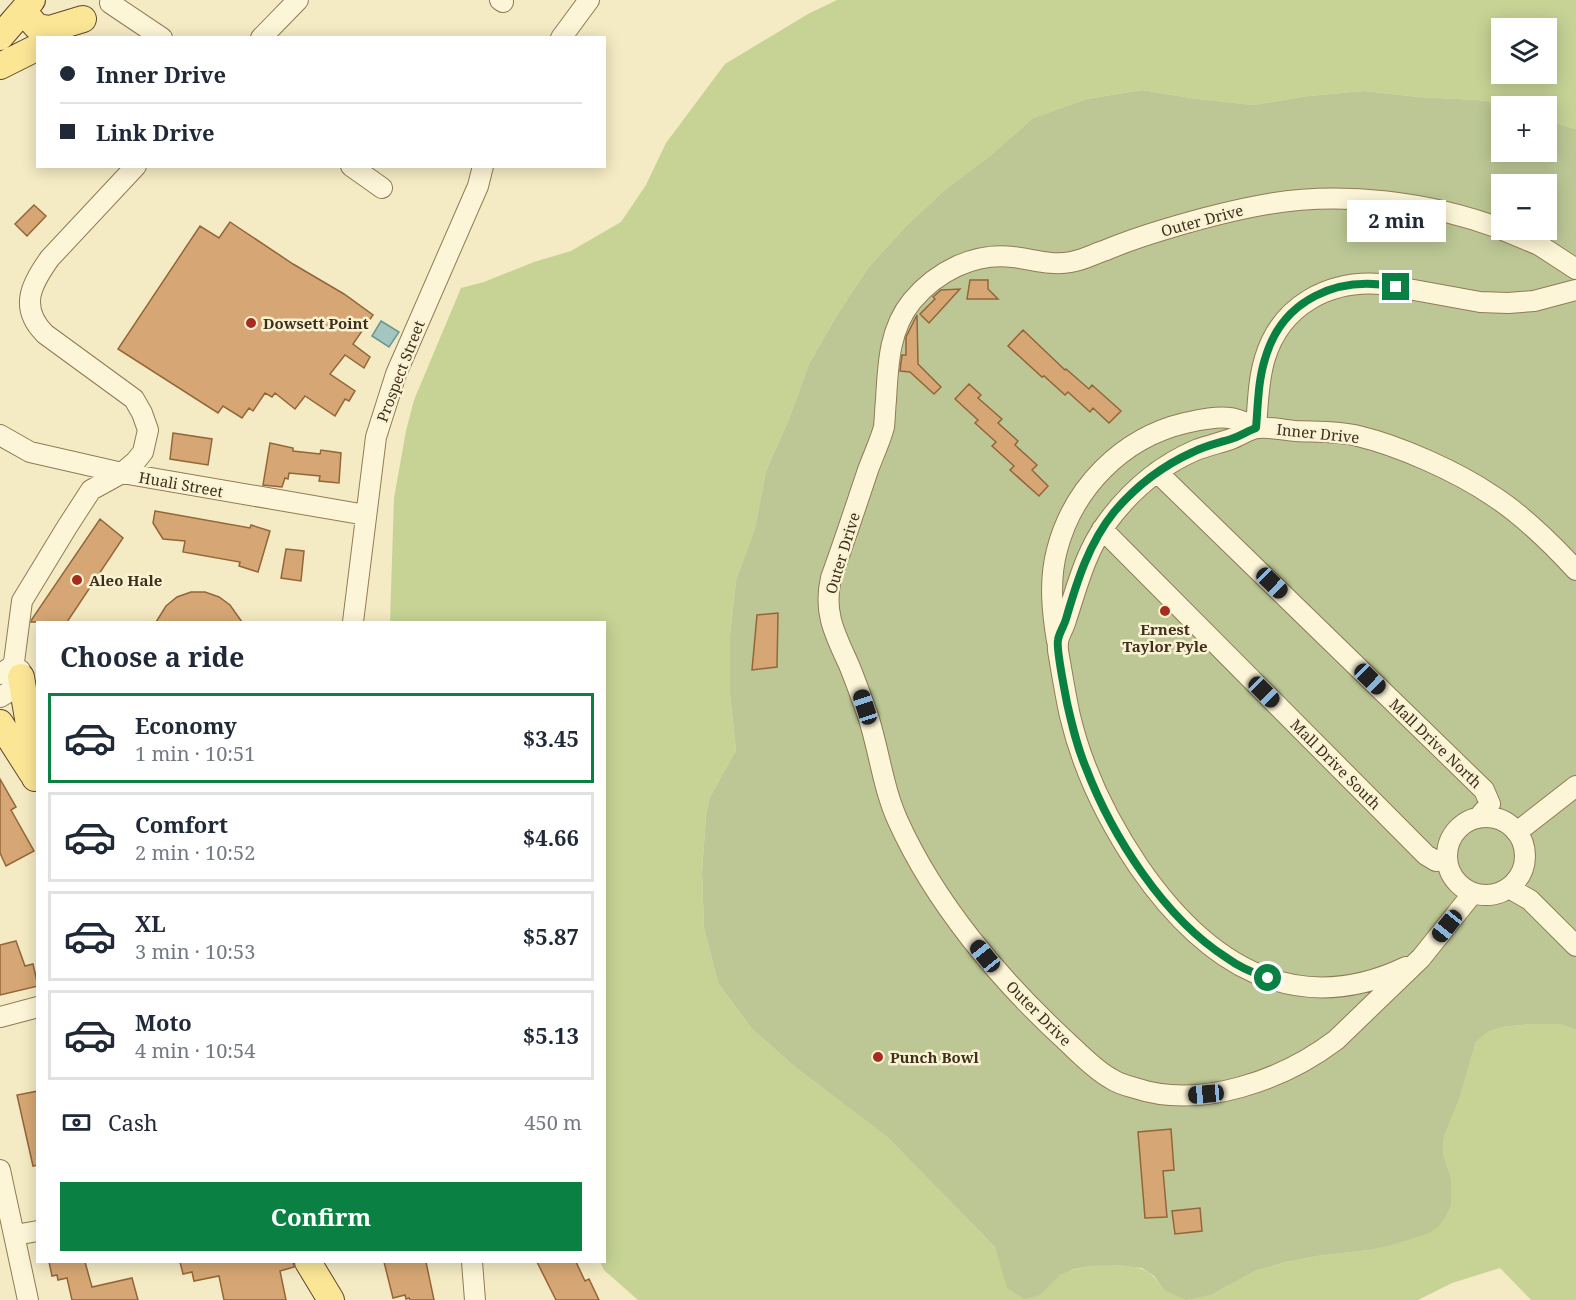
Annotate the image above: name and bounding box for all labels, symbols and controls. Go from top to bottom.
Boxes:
map controls [1491,18,1557,240]
button: layers [1491,18,1557,84]
text: Inner Drive [96,59,226,89]
button: + [1491,96,1557,162]
text: Link Drive [96,117,215,147]
button: − [1491,174,1557,240]
street label: Outer Drive [1159,199,1245,241]
callout: 2 min [1346,200,1446,242]
text: 2 min [1368,207,1425,234]
route end [1382,273,1409,300]
place label: Dowsett Point [263,313,369,333]
marker: Dowsett Point [244,316,258,330]
street label: Prospect Street [371,317,429,425]
street label: Inner Drive [1276,419,1360,447]
street label: Huali Street [137,467,225,501]
street label: Outer Drive [820,510,864,596]
car [1253,564,1291,602]
place label: Aleo Hale [89,570,162,590]
marker: Aleo Hale [70,573,84,587]
marker: Ernest Taylor Pyle [1158,604,1172,618]
place label: Ernest Taylor Pyle [1122,619,1208,656]
text: Choose a ride [60,638,245,675]
car [1351,660,1389,698]
car [1245,673,1283,711]
car [851,687,879,727]
street label: Mall Drive North [1386,694,1487,793]
text: Economy [135,710,237,740]
icon: car [63,711,117,765]
street label: Mall Drive South [1286,714,1386,814]
text: $3.45 [523,723,579,753]
text: 1 min · 10:51 [135,740,255,767]
text: Comfort [135,809,228,839]
icon: car [63,810,117,864]
text: $4.66 [523,822,579,852]
text: 2 min · 10:52 [135,839,255,866]
car [1429,906,1465,946]
text: XL [135,908,166,938]
icon: car [63,909,117,963]
text: $5.87 [523,921,579,951]
car [967,936,1003,976]
text: 3 min · 10:53 [135,938,255,965]
route start [1254,964,1281,991]
street label: Outer Drive [1002,976,1076,1050]
text: Moto [135,1007,192,1037]
icon: car [63,1008,117,1062]
text: $5.13 [523,1020,579,1050]
text: 4 min · 10:54 [135,1037,255,1064]
place label: Punch Bowl [890,1047,980,1067]
marker: Punch Bowl [871,1050,885,1064]
car [1187,1083,1225,1105]
icon: cash [60,1106,93,1139]
text: Cash [108,1107,158,1137]
text: 450 m [524,1109,582,1136]
button: Confirm [60,1182,582,1251]

